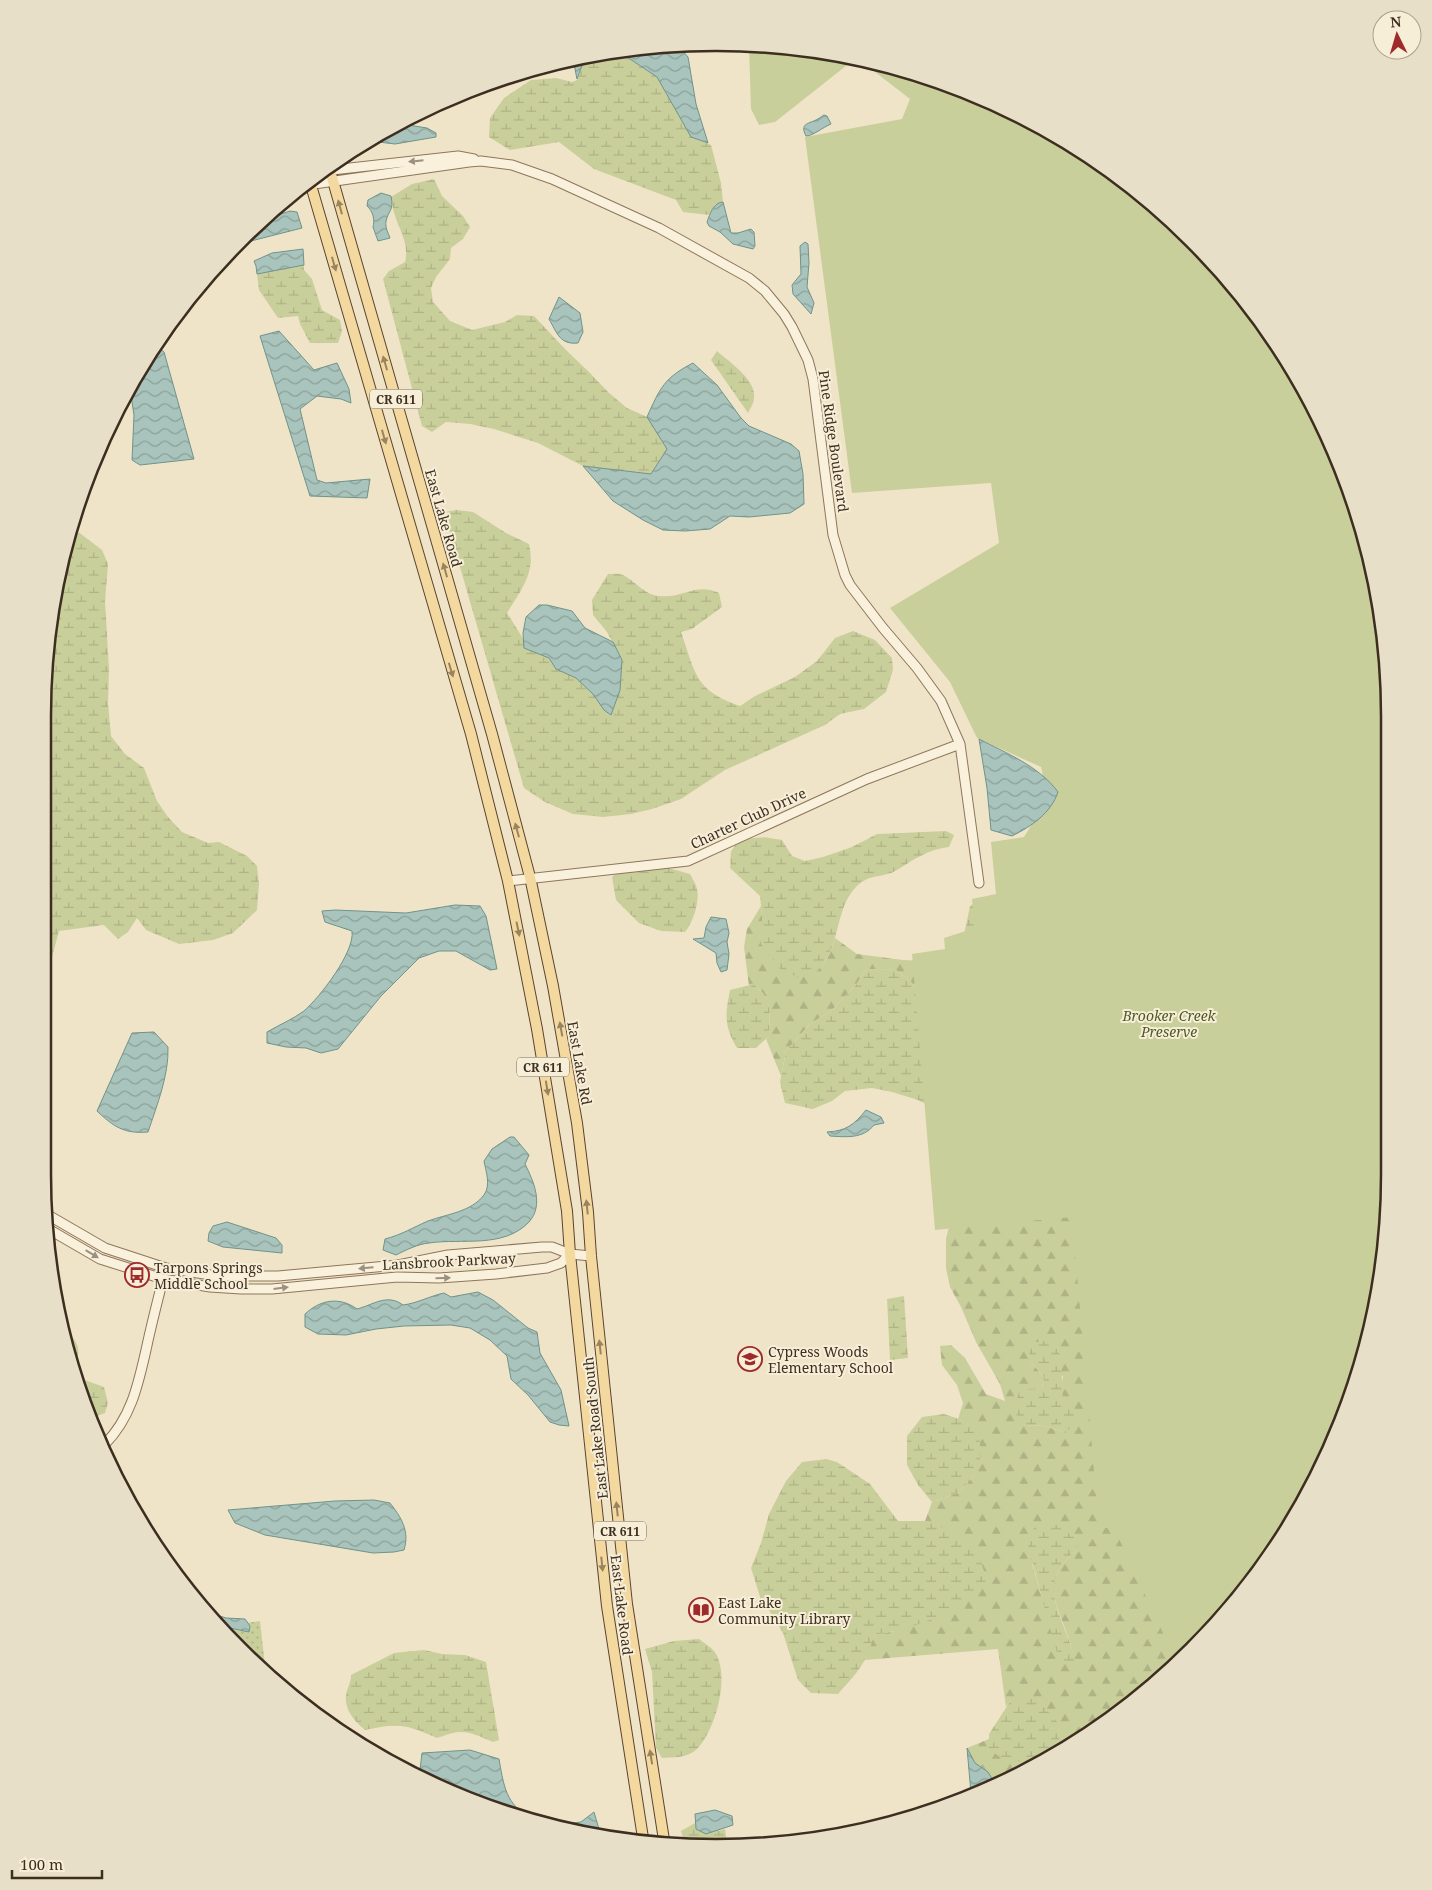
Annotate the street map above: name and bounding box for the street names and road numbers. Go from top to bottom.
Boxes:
street label: Pine Ridge Boulevard [815,369,853,514]
road number: CR 611 [370,389,422,408]
street label: East Lake Road [421,467,467,569]
street label: Charter Club Drive [687,783,809,853]
street label: East Lake Rd [563,1020,597,1107]
road number: CR 611 [517,1058,569,1076]
street label: Lansbrook Parkway [382,1248,516,1274]
street label: East Lake Road South [578,1356,612,1500]
road number: CR 611 [594,1522,646,1540]
street label: East Lake Road [606,1554,638,1657]

